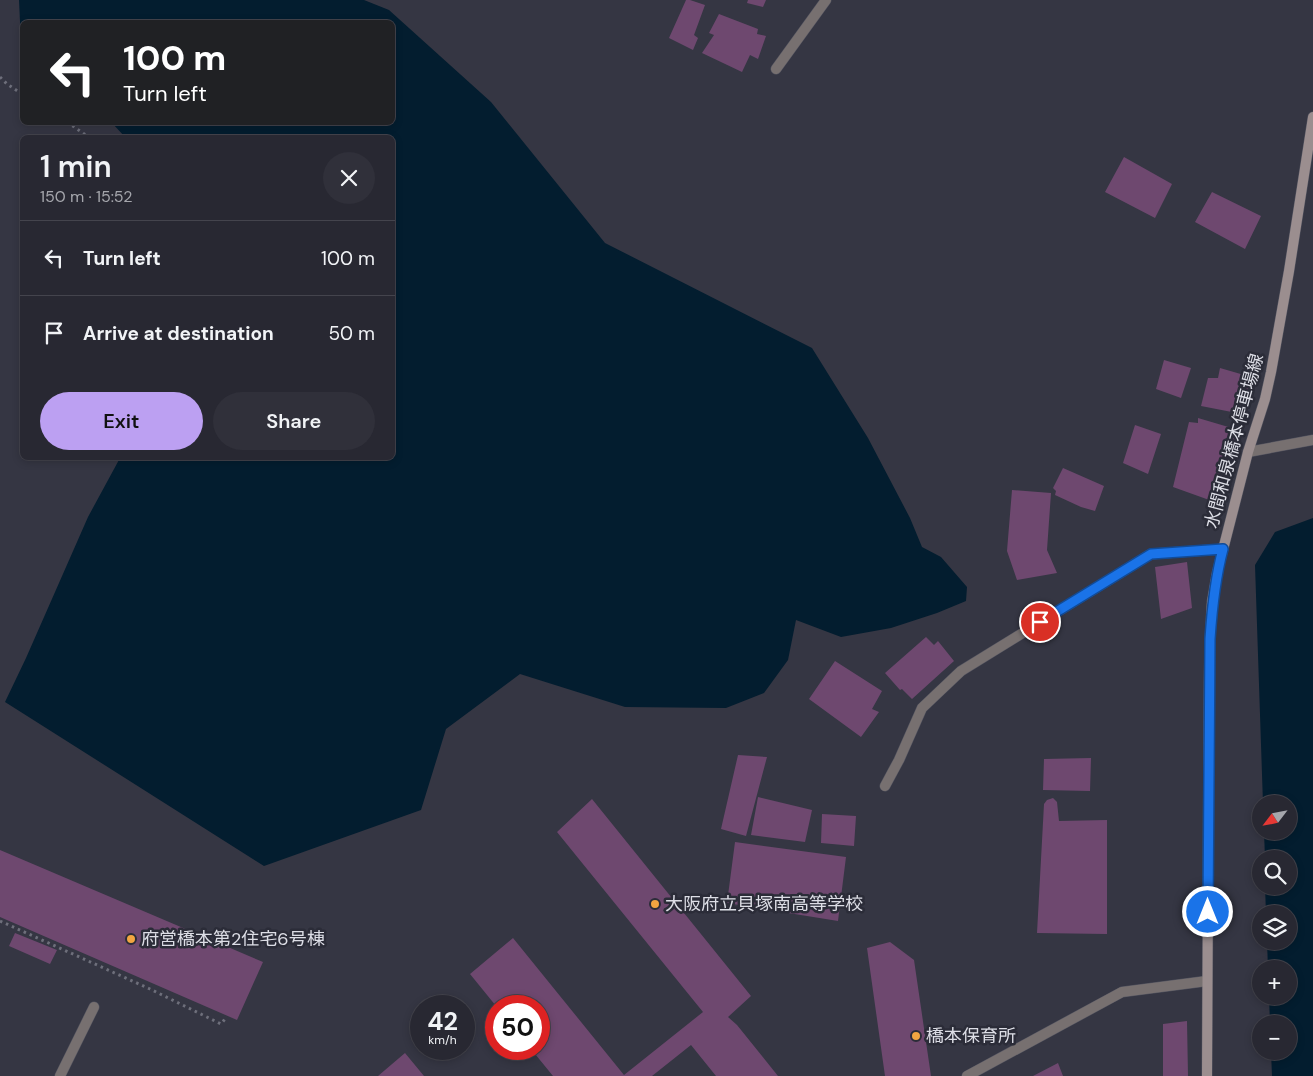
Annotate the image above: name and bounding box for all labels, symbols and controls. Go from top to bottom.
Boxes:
text: 100 m [123,35,226,81]
icon: left [40,40,105,105]
text: Turn left [123,79,207,108]
text: 1 min [40,147,112,186]
button: close [323,152,375,204]
text: 150 m · 15:52 [40,186,133,207]
icon: left [40,244,68,272]
text: Turn left [83,246,161,271]
text: 100 m [321,246,375,271]
icon: arrive [40,319,68,347]
text: Arrive at destination [83,321,274,346]
text: 50 m [328,321,375,346]
street label: 水間和泉橋本停車場線 [1199,351,1269,531]
button: Exit [40,392,203,450]
button: Share [213,392,375,450]
pin [1019,601,1061,643]
icon: arrive [1026,608,1054,636]
north arrow [1252,795,1298,840]
map controls [1252,795,1297,1060]
button: search [1252,850,1297,895]
position arrow [1181,885,1233,937]
place label: 大阪府立貝塚南高等学校 [665,892,863,916]
marker: 大阪府立貝塚南高等学校 [649,898,661,910]
button: layers [1252,905,1297,950]
place label: 府営橋本第2住宅6号棟 [141,927,325,951]
marker: 府営橋本第2住宅6号棟 [125,933,137,945]
button: + [1252,960,1297,1005]
speed limit sign: 50 [485,995,550,1060]
text: 42 [427,1005,458,1038]
button: − [1252,1015,1297,1060]
place label: 橋本保育所 [926,1024,1016,1048]
marker: 橋本保育所 [910,1030,922,1042]
text: km/h [428,1032,457,1048]

